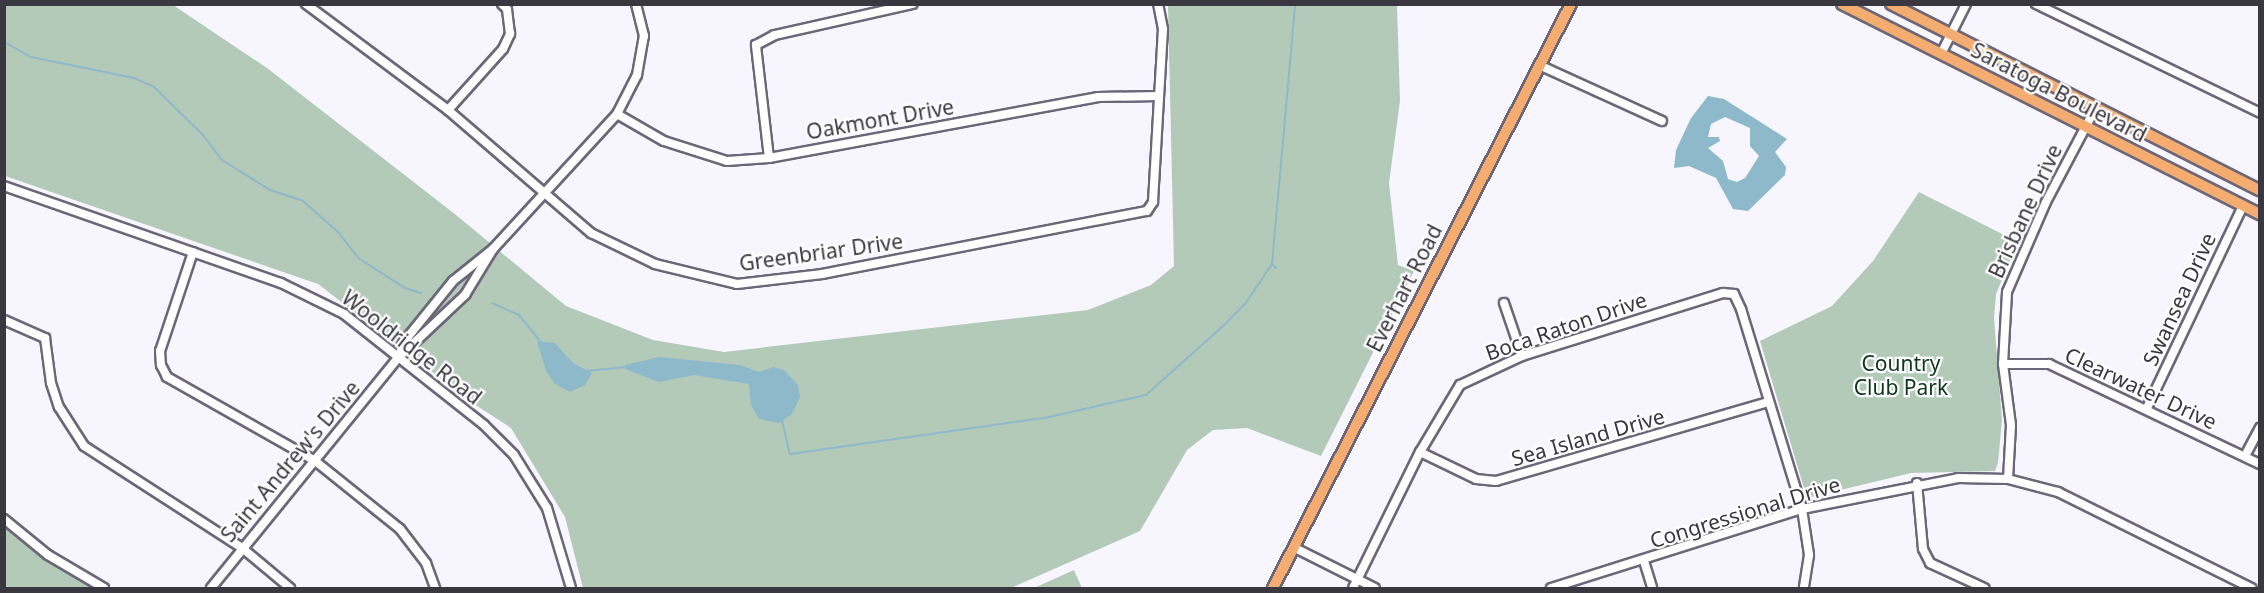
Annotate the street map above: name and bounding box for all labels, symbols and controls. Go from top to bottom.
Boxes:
street label: Saratoga Boulevard [1967,37,2151,147]
street label: Oakmont Drive [804,94,956,144]
street label: Brisbane Drive [1983,140,2067,282]
street label: Everhart Road [1361,220,1447,356]
street label: Greenbriar Drive [738,228,904,276]
street label: Swansea Drive [2137,228,2221,370]
street label: Wooldridge Road [337,285,487,409]
street label: Boca Raton Drive [1482,287,1650,365]
street label: Clearwater Drive [2061,342,2221,434]
park label: Country Club Park [1854,350,1948,400]
street label: Saint Andrew's Drive [215,375,365,547]
street label: Sea Island Drive [1508,403,1668,471]
street label: Congressional Drive [1647,471,1843,553]

